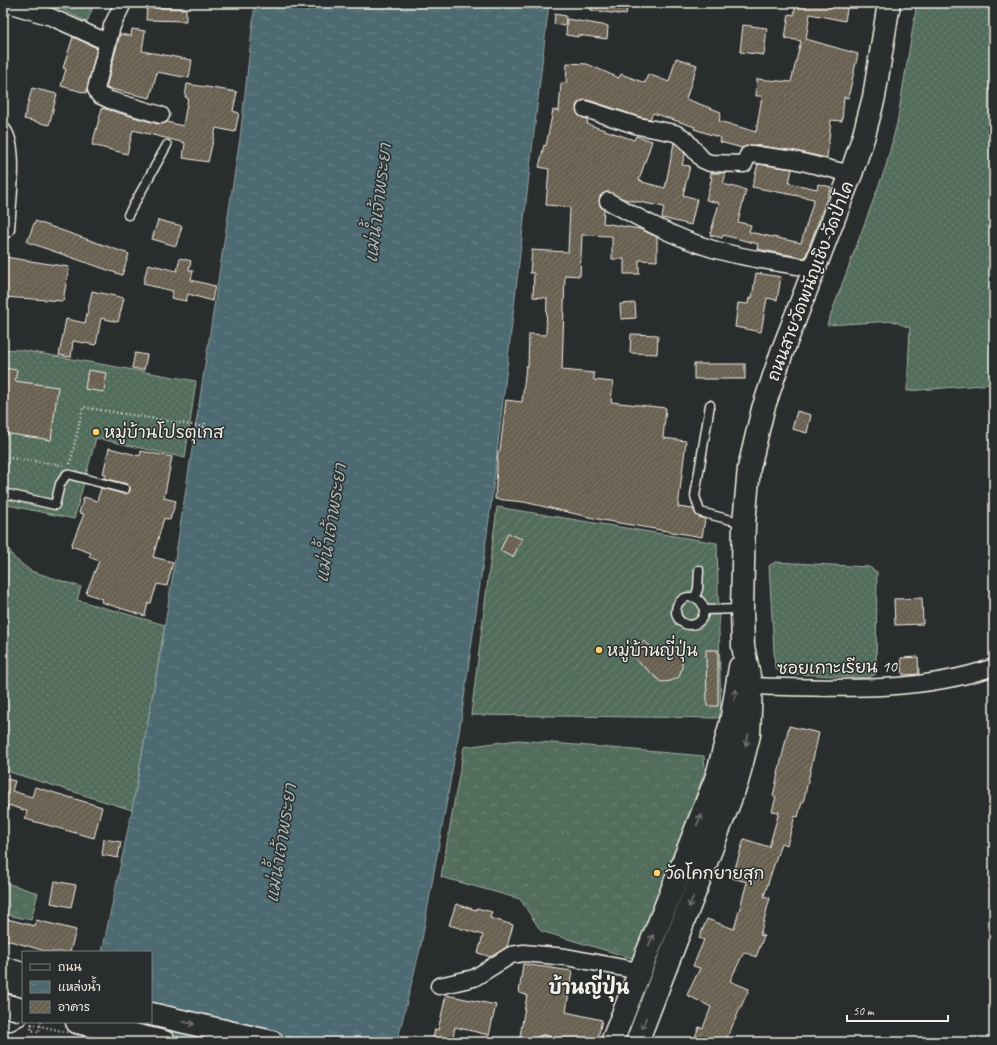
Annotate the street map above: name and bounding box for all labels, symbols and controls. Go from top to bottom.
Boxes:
water label: แม่น้ำเจ้าพระยา [354,140,396,264]
street label: ถนนสายวัดพนัญเชิง-วัดป่าโค [762,178,858,384]
place label: หมู่บ้านโปรตุเกส [104,421,225,445]
marker: หมู่บ้านโปรตุเกส [91,427,101,437]
water label: แม่น้ำเจ้าพระยา [305,460,351,584]
place label: หมู่บ้านญี่ปุ่น [607,635,699,663]
marker: หมู่บ้านญี่ปุ่น [594,645,604,655]
street label: ซอยเกาะเรียน 10 [777,656,898,679]
one-way arrow [731,689,739,702]
one-way arrow [743,733,751,746]
water label: แม่น้ำเจ้าพระยา [255,780,301,904]
one-way arrow [696,814,704,826]
place label: วัดโคกยายสุก [665,862,764,886]
marker: วัดโคกยายสุก [652,868,662,878]
one-way arrow [686,896,694,908]
one-way arrow [648,935,655,947]
legend [22,951,152,1023]
text: ถนน [58,959,82,975]
district label: บ้านญี่ปุ่น [548,969,630,1002]
text: แหล่งน้ำ [58,976,101,995]
scale bar [847,997,948,1023]
text: อาคาร [58,999,90,1015]
text: 50 m [853,1003,875,1019]
one-way arrow [640,1017,648,1029]
one-way arrow [182,1020,195,1027]

